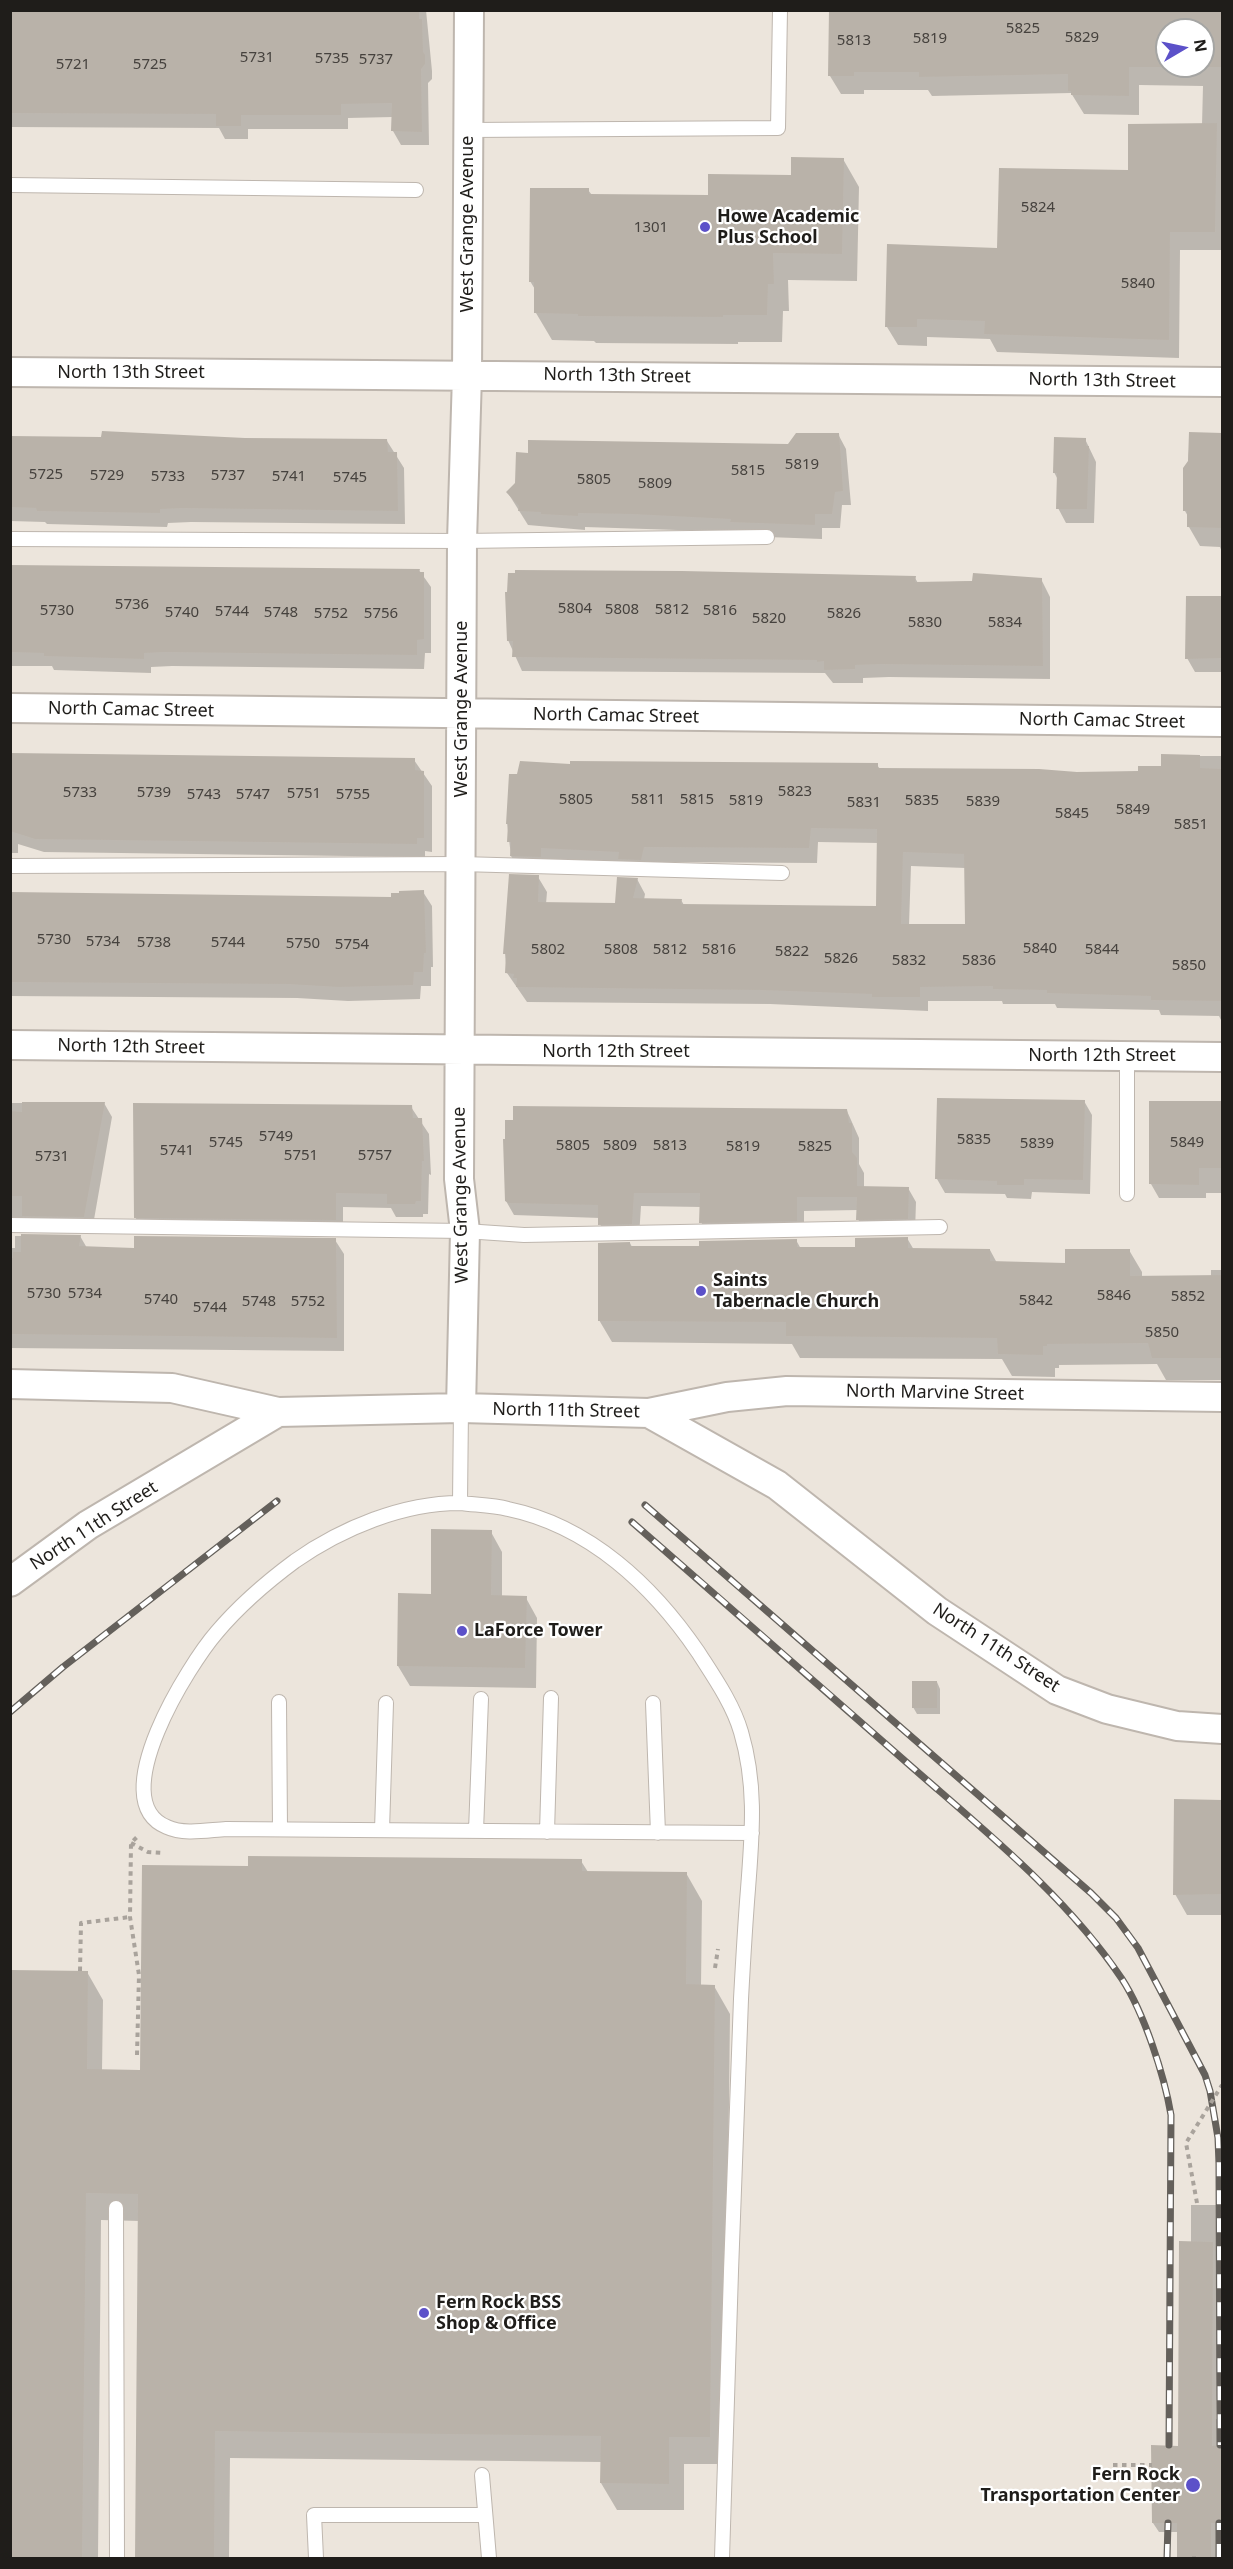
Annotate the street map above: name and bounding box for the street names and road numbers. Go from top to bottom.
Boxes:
street label: West Grange Avenue [457,136,479,312]
street label: North 13th Street [57,362,205,384]
street label: North 13th Street [543,364,691,388]
street label: North 13th Street [1028,369,1176,393]
street label: West Grange Avenue [451,621,473,797]
street label: North Camac Street [48,698,214,722]
street label: North Camac Street [533,704,699,728]
street label: North Camac Street [1019,709,1185,733]
street label: North 12th Street [57,1035,205,1059]
street label: North 12th Street [542,1041,690,1063]
street label: North 12th Street [1028,1045,1176,1067]
street label: West Grange Avenue [449,1106,473,1284]
street label: North Marvine Street [846,1381,1024,1405]
street label: North 11th Street [492,1399,640,1423]
street label: North 11th Street [26,1477,162,1575]
street label: North 11th Street [928,1599,1064,1697]

